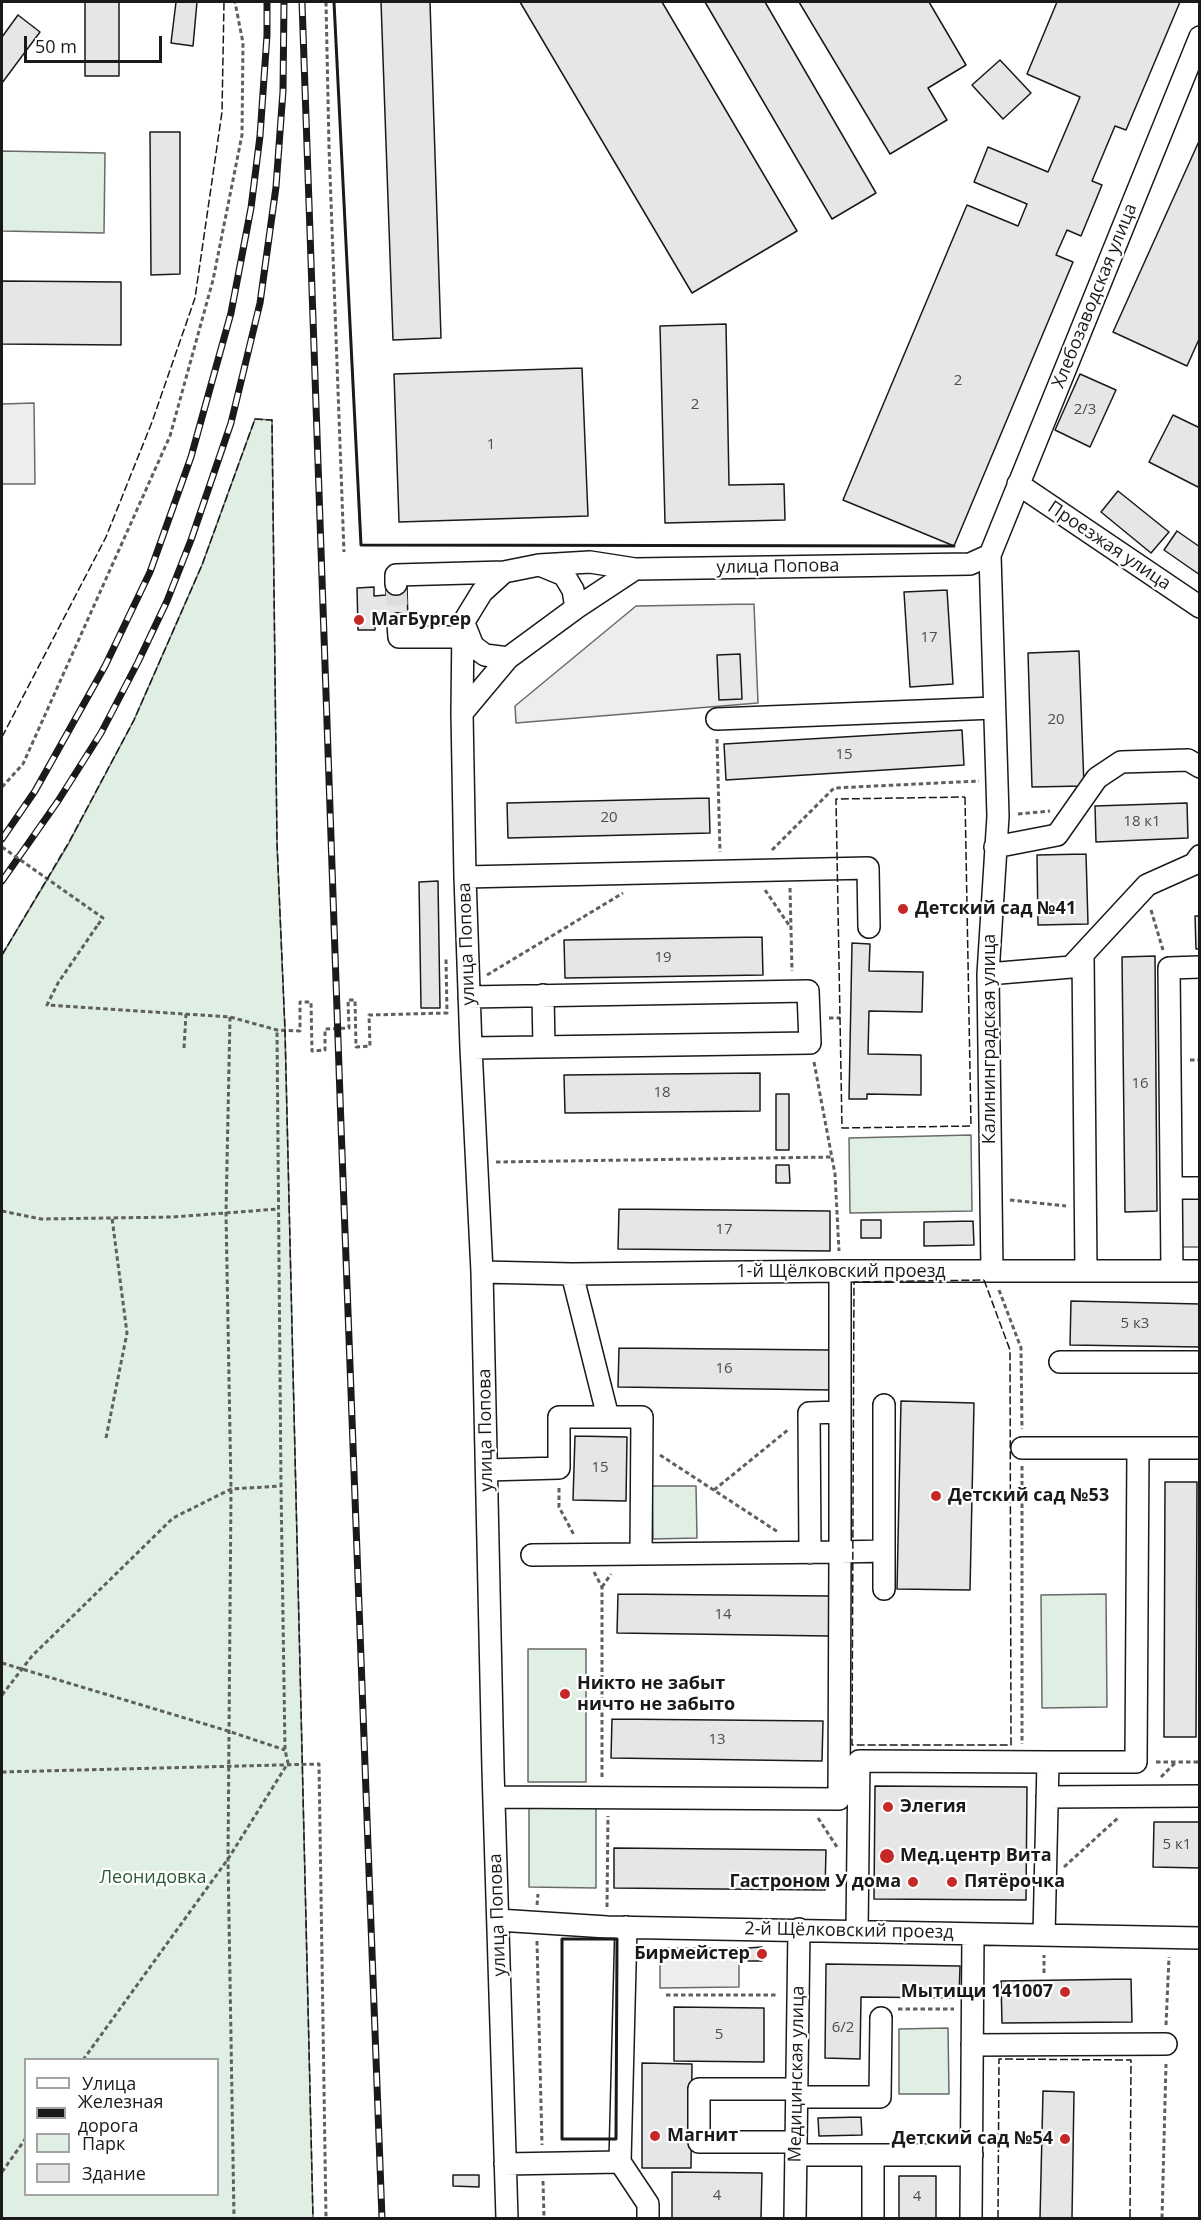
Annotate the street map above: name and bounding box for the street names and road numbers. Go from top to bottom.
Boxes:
street label: Хлебозаводская улица [1048,201,1142,391]
street label: Проезжая улица [1043,497,1175,595]
street label: улица Попова [716,555,840,579]
street label: улица Попова [454,882,480,1006]
street label: Калининградская улица [979,934,1001,1144]
street label: 1-й Щёлковский проезд [736,1261,946,1283]
street label: улица Попова [474,1368,498,1492]
street label: улица Попова [485,1853,511,1977]
street label: 2-й Щёлковский проезд [744,1918,954,1944]
street label: Медицинская улица [785,1985,809,2163]

